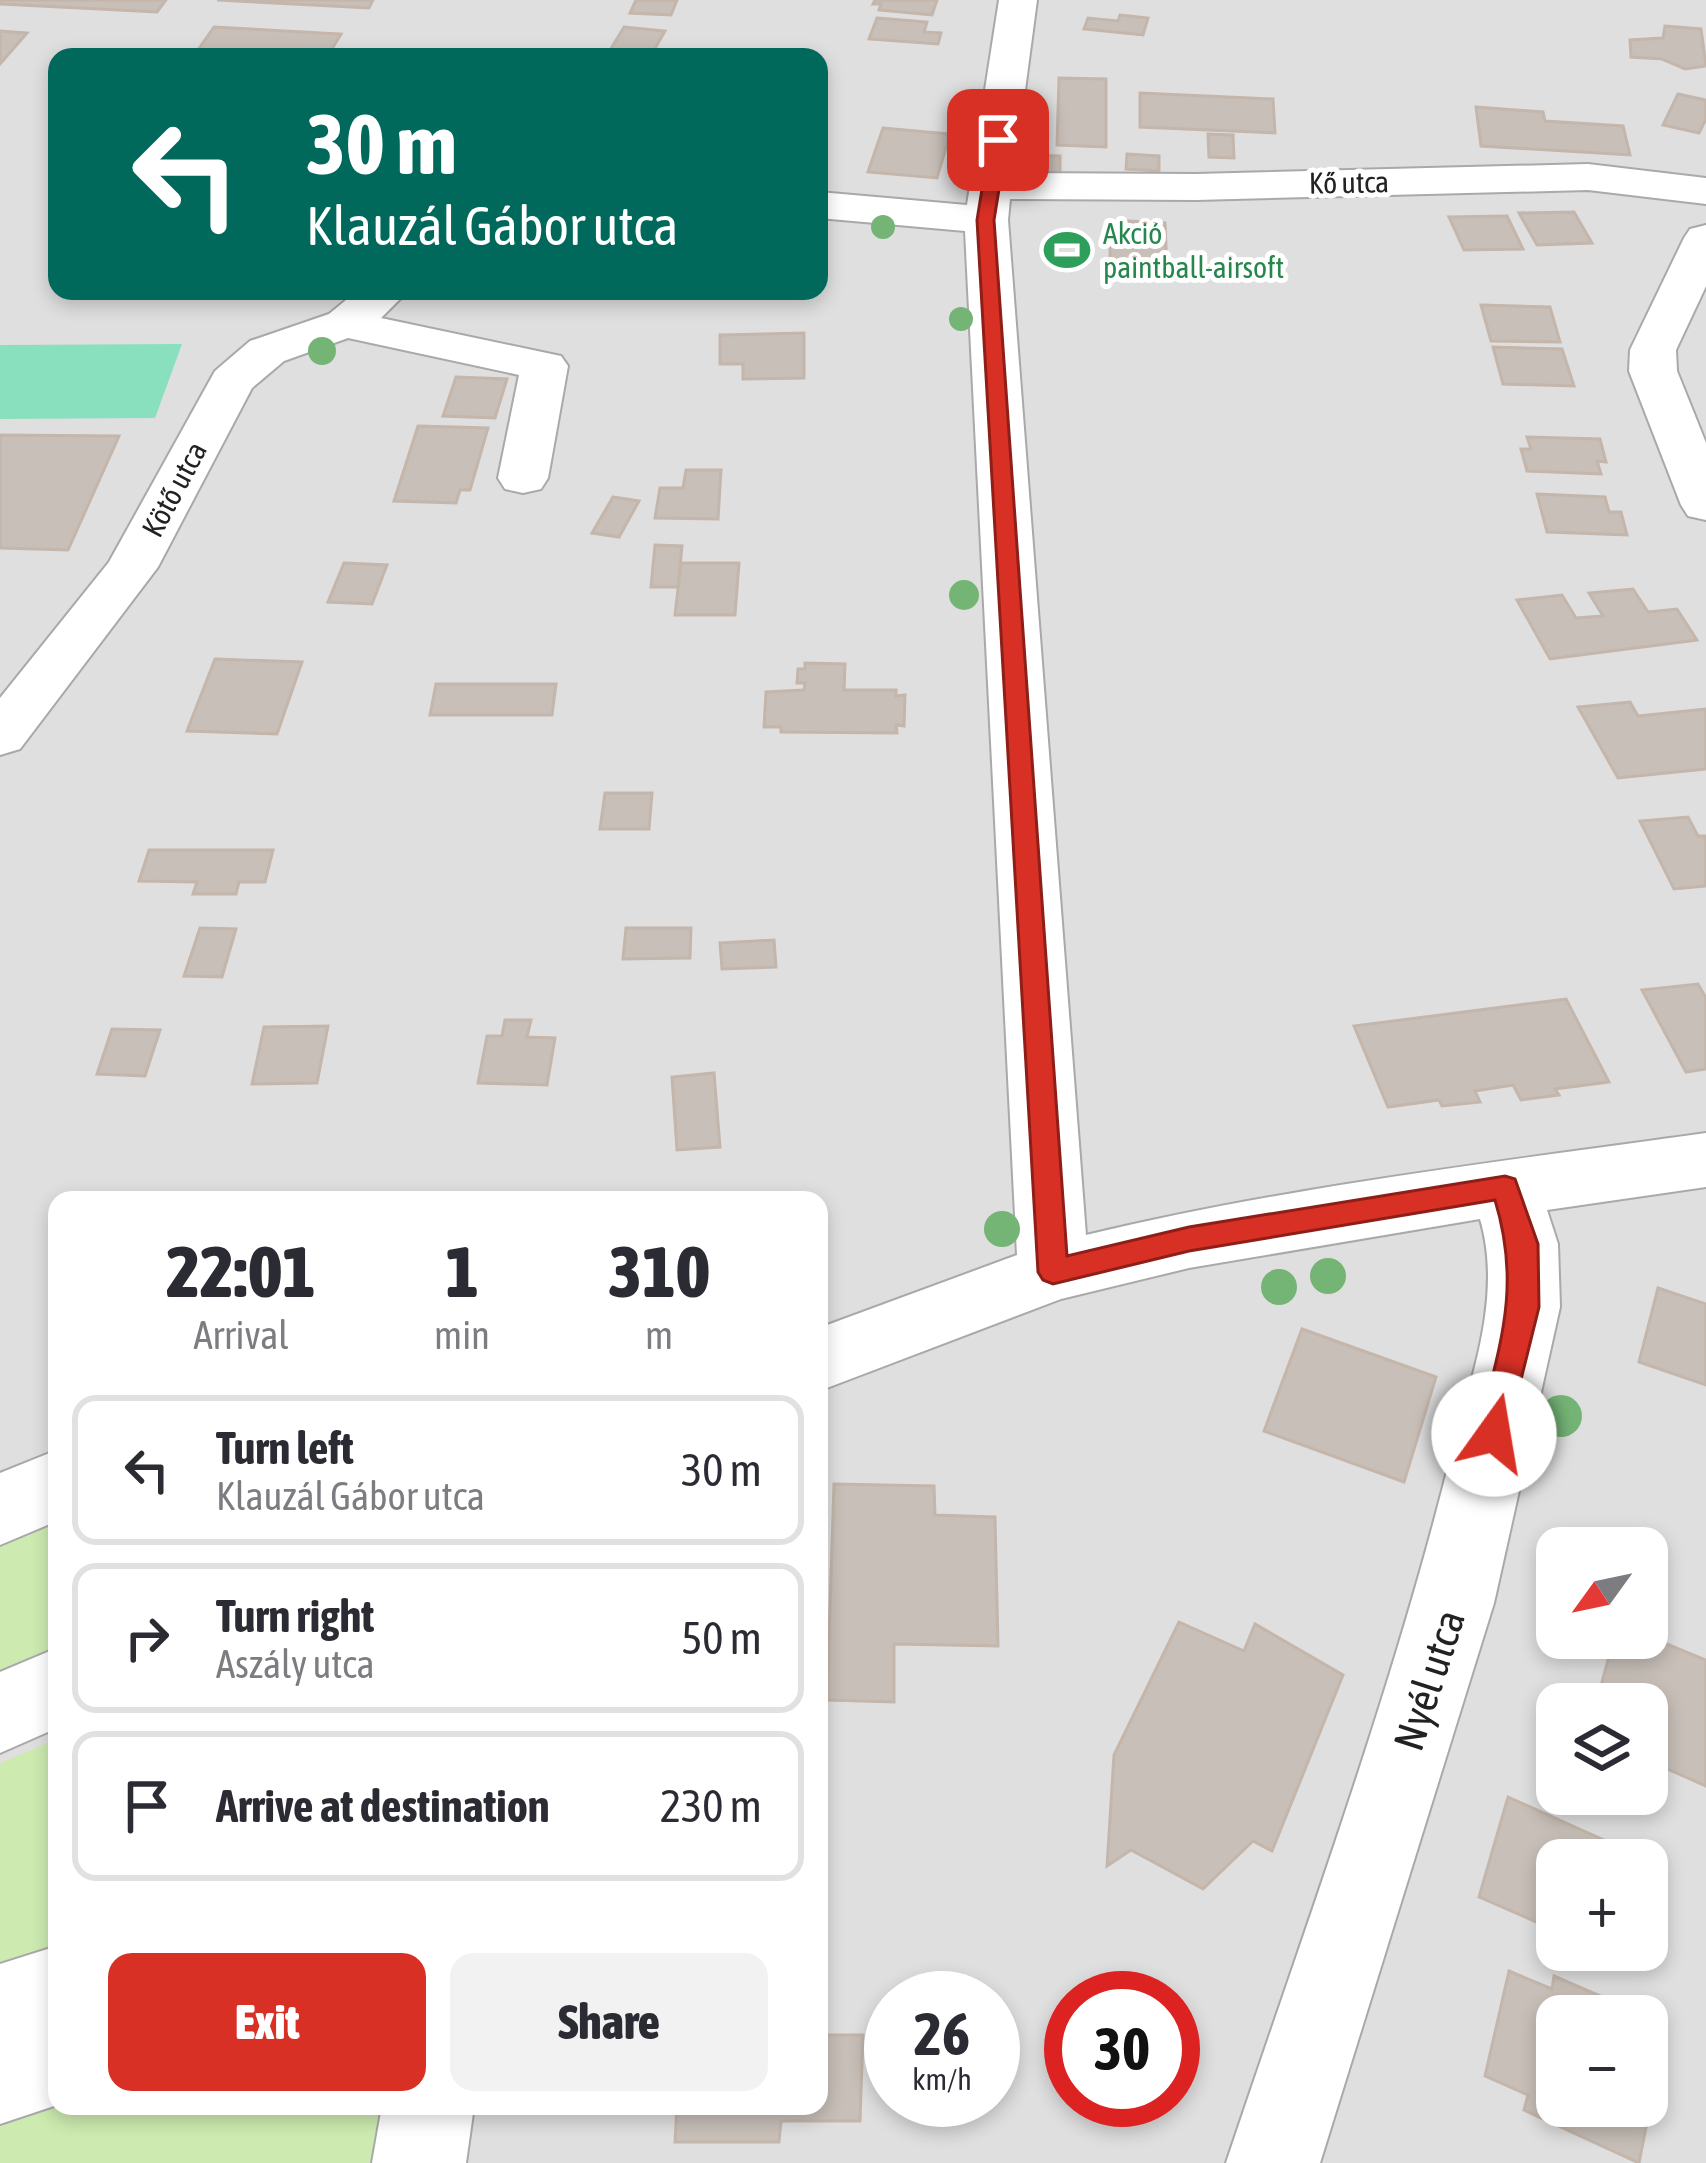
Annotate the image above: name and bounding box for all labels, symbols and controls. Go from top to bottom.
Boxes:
pin [947,89,1049,191]
icon: left [108,96,264,252]
text: 30 m [306,96,457,192]
icon: arrive [965,107,1031,173]
street label: Kő utca [1309,164,1389,200]
text: Klauzál Gábor utca [306,195,678,256]
place label: Akció paintball-airsoft [1103,216,1284,284]
sports icon: Akció paintball-airsoft [1042,225,1092,275]
street label: Kötő utca [135,436,213,542]
text: 22:01 [166,1230,316,1312]
text: 1 [445,1230,479,1312]
text: 310 [608,1230,710,1312]
text: Arrival [193,1313,289,1357]
text: min [434,1313,490,1357]
text: m [645,1313,673,1357]
position arrow [1431,1371,1557,1497]
text: Turn left [216,1422,354,1474]
icon: left [114,1437,180,1503]
text: 30 m [681,1444,762,1496]
text: Klauzál Gábor utca [216,1474,485,1518]
north arrow [1536,1527,1668,1659]
map controls [1536,1527,1668,2127]
text: Turn right [216,1590,374,1642]
street label: Nyél utca [1384,1604,1474,1756]
icon: right [114,1605,180,1671]
text: 50 m [681,1612,762,1664]
text: Aszály utca [216,1642,375,1686]
button: layers [1536,1683,1668,1815]
icon: arrive [114,1773,180,1839]
text: Arrive at destination [216,1780,550,1832]
text: 230 m [660,1780,762,1832]
button: + [1536,1839,1668,1971]
button: Exit [108,1953,426,2091]
button: Share [450,1953,768,2091]
speed limit sign: 30 [1044,1971,1200,2127]
button: − [1536,1995,1668,2127]
text: 26 [914,1999,970,2068]
text: km/h [912,2062,972,2096]

